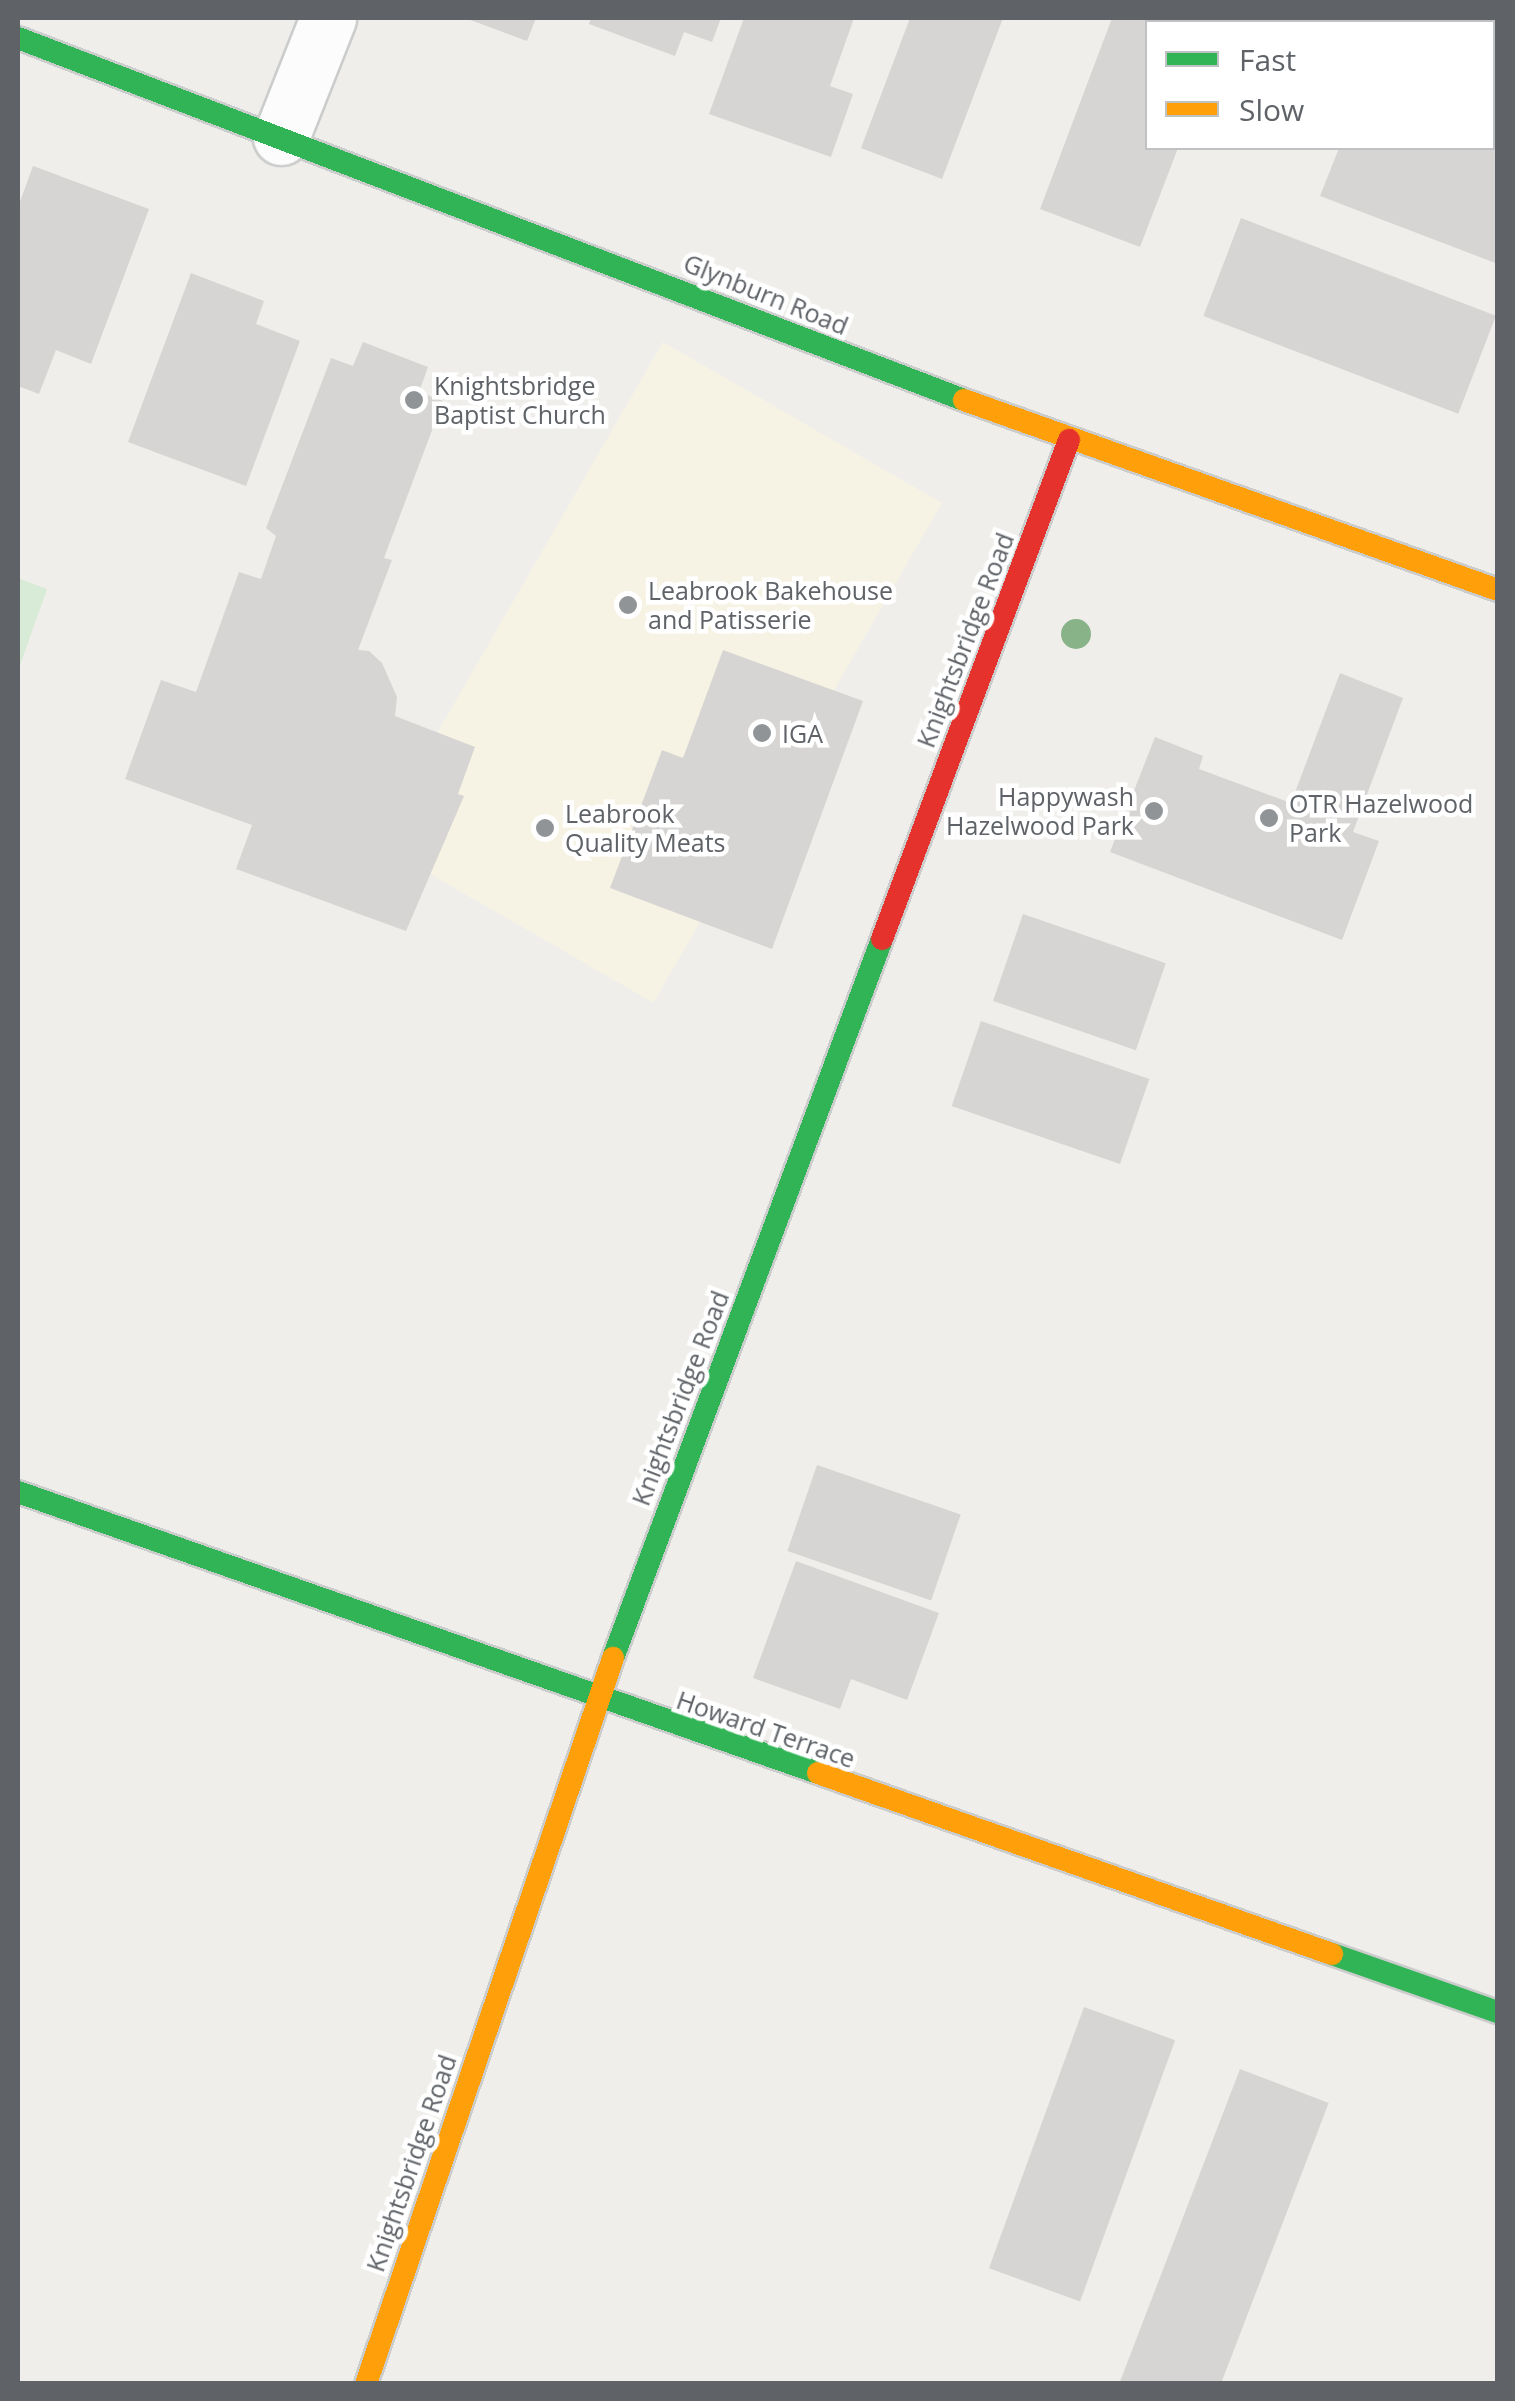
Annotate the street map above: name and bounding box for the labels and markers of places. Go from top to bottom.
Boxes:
place label: Knightsbridge Baptist Church [434,371,606,430]
marker: Knightsbridge Baptist Church [403,389,425,411]
place label: Leabrook Bakehouse and Patisserie [648,576,893,635]
marker: Leabrook Bakehouse and Patisserie [617,594,639,616]
place label: IGA [782,718,823,748]
marker: IGA [751,722,773,744]
place label: Happywash Hazelwood Park [946,782,1134,841]
place label: OTR Hazelwood Park [1289,789,1473,848]
place label: Leabrook Quality Meats [565,799,725,858]
marker: Happywash Hazelwood Park [1143,800,1165,822]
marker: OTR Hazelwood Park [1258,807,1280,829]
marker: Leabrook Quality Meats [534,817,556,839]

